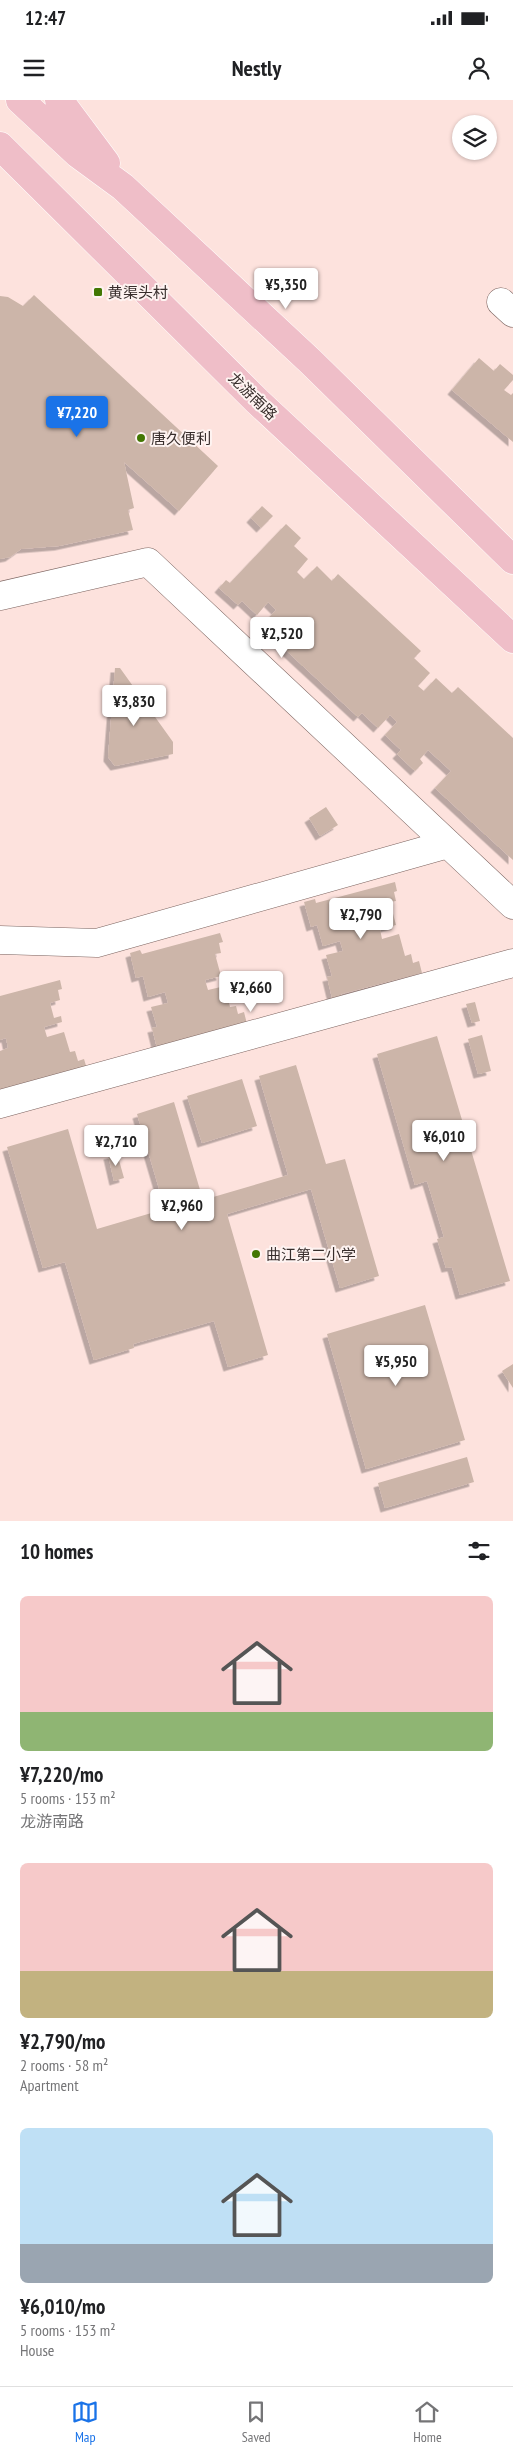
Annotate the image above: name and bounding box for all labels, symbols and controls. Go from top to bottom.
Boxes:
text: 12:47 [25,6,66,30]
icon: menu [20,54,48,82]
text: Nestly [232,54,281,82]
icon: person [465,54,493,82]
map controls [452,115,497,160]
button: layers [452,115,497,160]
pin: ¥5,350 [245,268,327,310]
text: ¥5,350 [265,274,307,294]
place label: 黄渠头村 [108,283,168,302]
marker: 黄渠头村 [92,286,104,298]
street label: 龙游南路 [225,368,281,424]
pin: ¥7,220 [36,396,118,438]
text: ¥7,220 [57,402,97,422]
place label: 唐久便利 [151,429,211,448]
marker: 唐久便利 [135,432,147,444]
pin: ¥2,520 [241,616,323,659]
text: ¥2,520 [261,623,303,643]
pin: ¥3,830 [93,684,175,727]
text: ¥3,830 [113,691,155,711]
pin: ¥2,790 [320,898,402,940]
text: ¥2,790 [340,904,382,924]
pin: ¥2,660 [210,970,292,1013]
text: ¥2,660 [230,977,272,997]
pin: ¥6,010 [403,1120,485,1162]
pin: ¥2,710 [75,1124,157,1167]
text: ¥6,010 [423,1126,465,1146]
text: ¥2,710 [95,1131,137,1151]
pin: ¥2,960 [141,1188,223,1231]
text: ¥2,960 [161,1195,203,1215]
place label: 曲江第二小学 [266,1245,356,1264]
marker: 曲江第二小学 [250,1248,262,1260]
pin: ¥5,950 [355,1344,437,1387]
text: ¥5,950 [375,1351,417,1371]
icon: filters [465,1537,493,1565]
text: 10 homes [20,1538,93,1565]
icon: home [212,1628,302,1718]
text: ¥7,220/mo [20,1761,103,1788]
text: 5 rooms · 153 m² [20,1788,116,1808]
text: 龙游南路 [20,1811,84,1831]
icon: home [212,1895,302,1985]
text: ¥2,790/mo [20,2028,105,2055]
text: 2 rooms · 58 m² [20,2055,108,2075]
text: Apartment [20,2075,79,2095]
icon: home [212,2160,302,2250]
text: ¥6,010/mo [20,2293,105,2320]
text: 5 rooms · 153 m² [20,2320,116,2340]
text: House [20,2340,54,2360]
tab: Map [71,2398,99,2446]
tab: Saved [242,2398,271,2446]
tab: Home [413,2398,442,2446]

